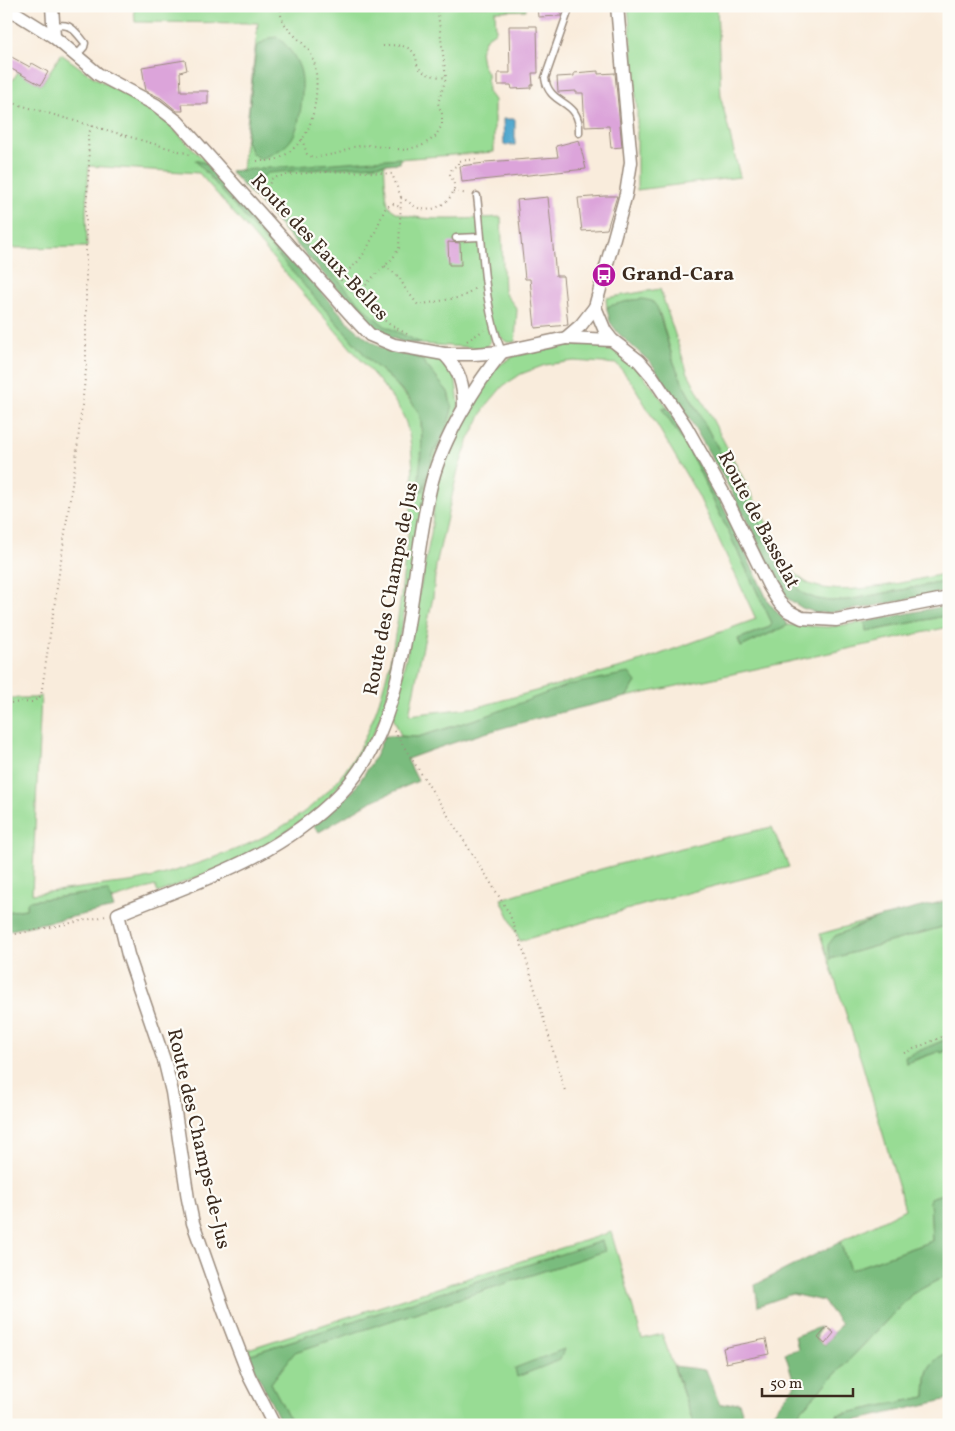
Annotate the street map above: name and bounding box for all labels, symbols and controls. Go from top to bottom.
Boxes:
street label: Route des Eaux-Belles [243,168,395,328]
place label: Grand-Cara [622,261,734,289]
bus stop icon: Grand-Cara [591,262,617,288]
street label: Route de Basselat [710,446,806,594]
street label: Route des Champs de Jus [358,480,426,698]
street label: Route des Champs-de-Jus [159,1026,237,1252]
scale bar [762,1366,854,1398]
text: 50 m [770,1374,802,1395]

